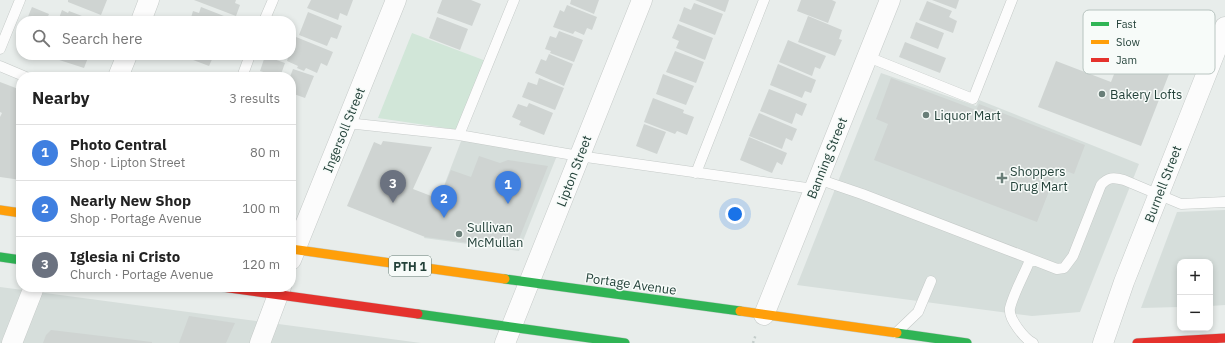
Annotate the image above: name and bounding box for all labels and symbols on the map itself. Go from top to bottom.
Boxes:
legend [1083,10,1215,74]
text: Fast [1116,17,1137,31]
text: Slow [1116,35,1140,49]
text: Jam [1116,53,1137,67]
street label: Ingersoll Street [319,85,369,175]
place label: Bakery Lofts [1110,86,1182,103]
marker: Bakery Lofts [1097,89,1107,99]
place label: Liquor Mart [934,107,1001,124]
marker: Liquor Mart [921,110,931,120]
street label: Banning Street [803,115,851,201]
street label: Lipton Street [553,133,595,209]
street label: Burnell Street [1141,143,1185,225]
place label: Shoppers Drug Mart [1010,163,1068,195]
pin: 3 [380,170,406,203]
pin: 1 [495,171,521,204]
marker: Shoppers Drug Mart [997,173,1007,183]
pin: 2 [431,185,457,218]
your location [725,204,745,224]
place label: Sullivan McMullan [467,219,523,251]
marker: Sullivan McMullan [454,229,464,239]
road number: PTH 1 [389,256,431,276]
street label: Portage Avenue [584,269,678,299]

